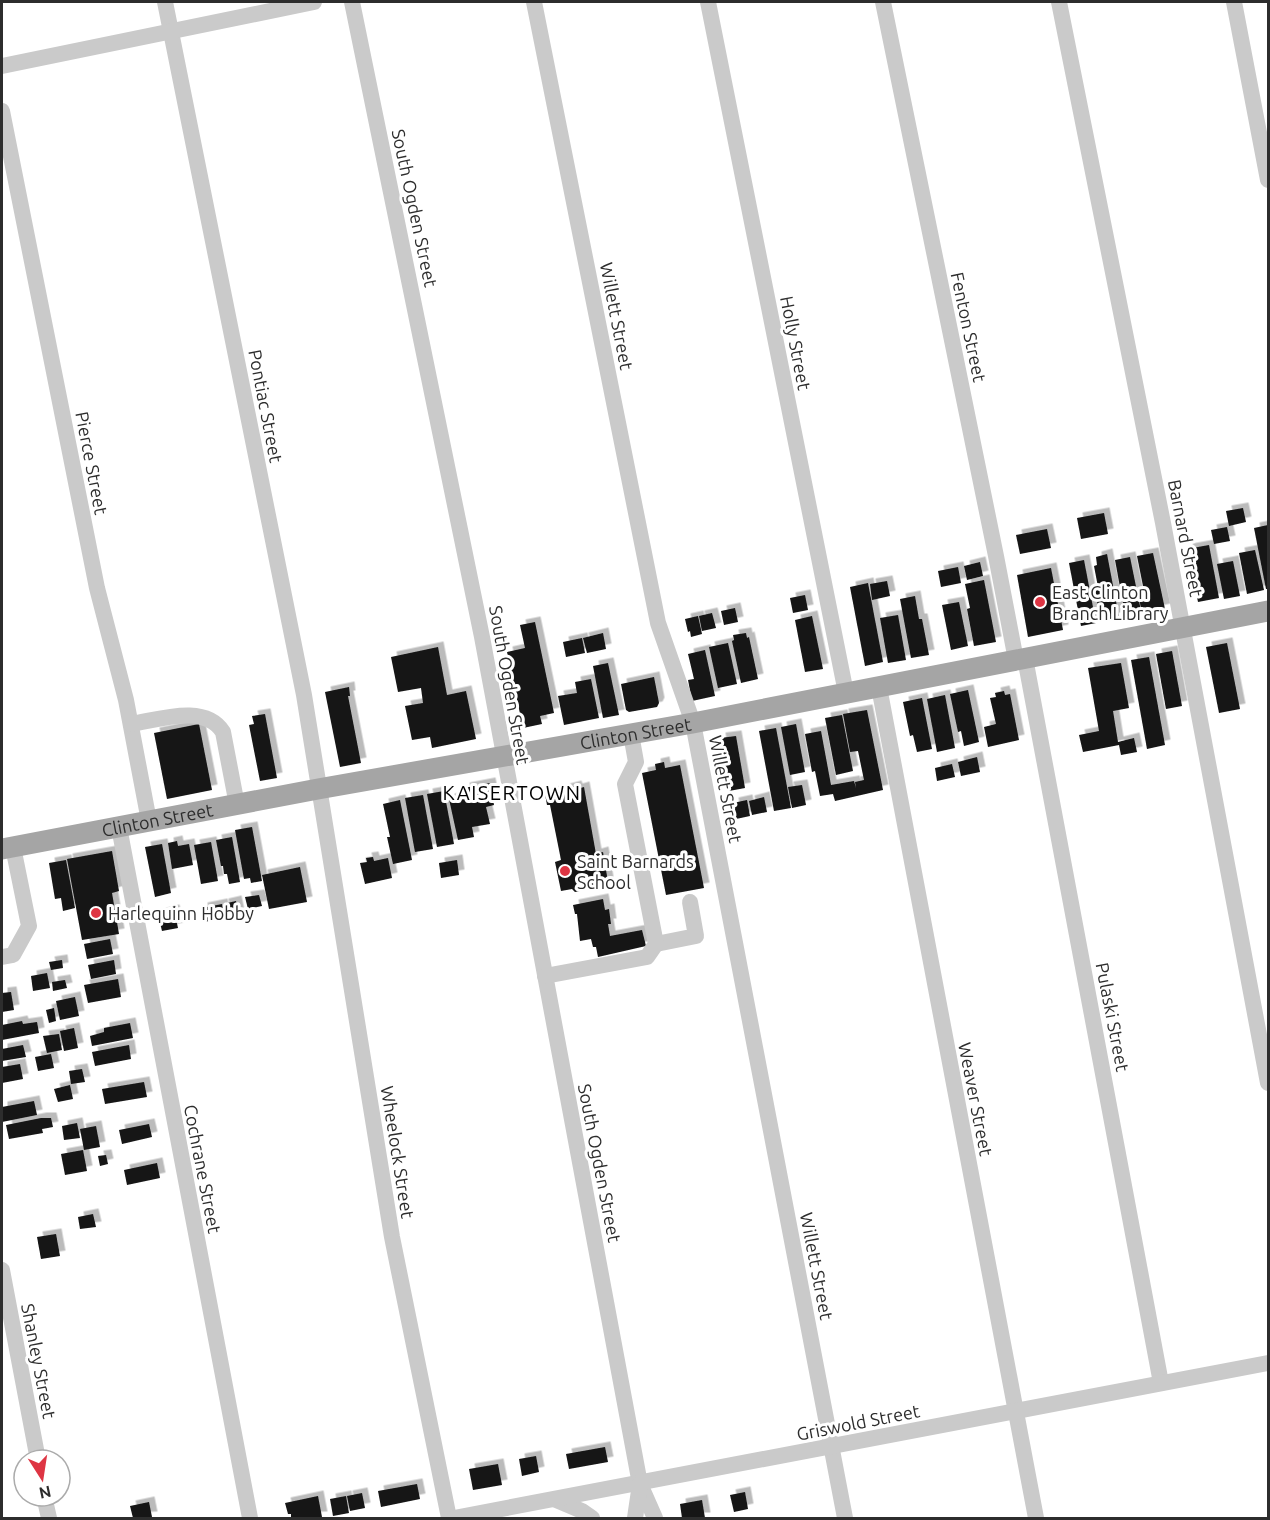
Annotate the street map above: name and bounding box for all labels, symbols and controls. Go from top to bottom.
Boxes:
street label: South Ogden Street [388,127,442,289]
street label: Willett Street [597,260,637,372]
street label: Fenton Street [948,270,990,384]
street label: Holly Street [777,294,815,392]
street label: Pontiac Street [245,348,287,464]
street label: Pierce Street [72,410,112,516]
street label: Barnard Street [1165,478,1207,598]
place label: East Clinton Branch Library [1052,582,1169,623]
marker: East Clinton Branch Library [1033,595,1047,609]
street label: South Ogden Street [486,604,534,766]
street label: Clinton Street [578,714,693,753]
street label: Willett Street [706,733,746,845]
district label: KAISERTOWN [442,781,582,804]
street label: Clinton Street [100,799,214,840]
place label: Saint Barnards School [577,851,694,892]
marker: Saint Barnards School [558,864,572,878]
place label: Harlequinn Hobby [108,903,254,923]
marker: Harlequinn Hobby [89,906,103,920]
street label: Pulaski Street [1093,961,1133,1073]
street label: Weaver Street [955,1040,997,1158]
street label: South Ogden Street [575,1082,625,1244]
street label: Wheelock Street [378,1084,418,1220]
street label: Cochrane Street [181,1103,225,1235]
street label: Willett Street [797,1210,837,1322]
street label: Shanley Street [18,1302,60,1420]
street label: Griswold Street [795,1400,921,1444]
north arrow [12,1448,72,1508]
text: N [37,1483,53,1503]

